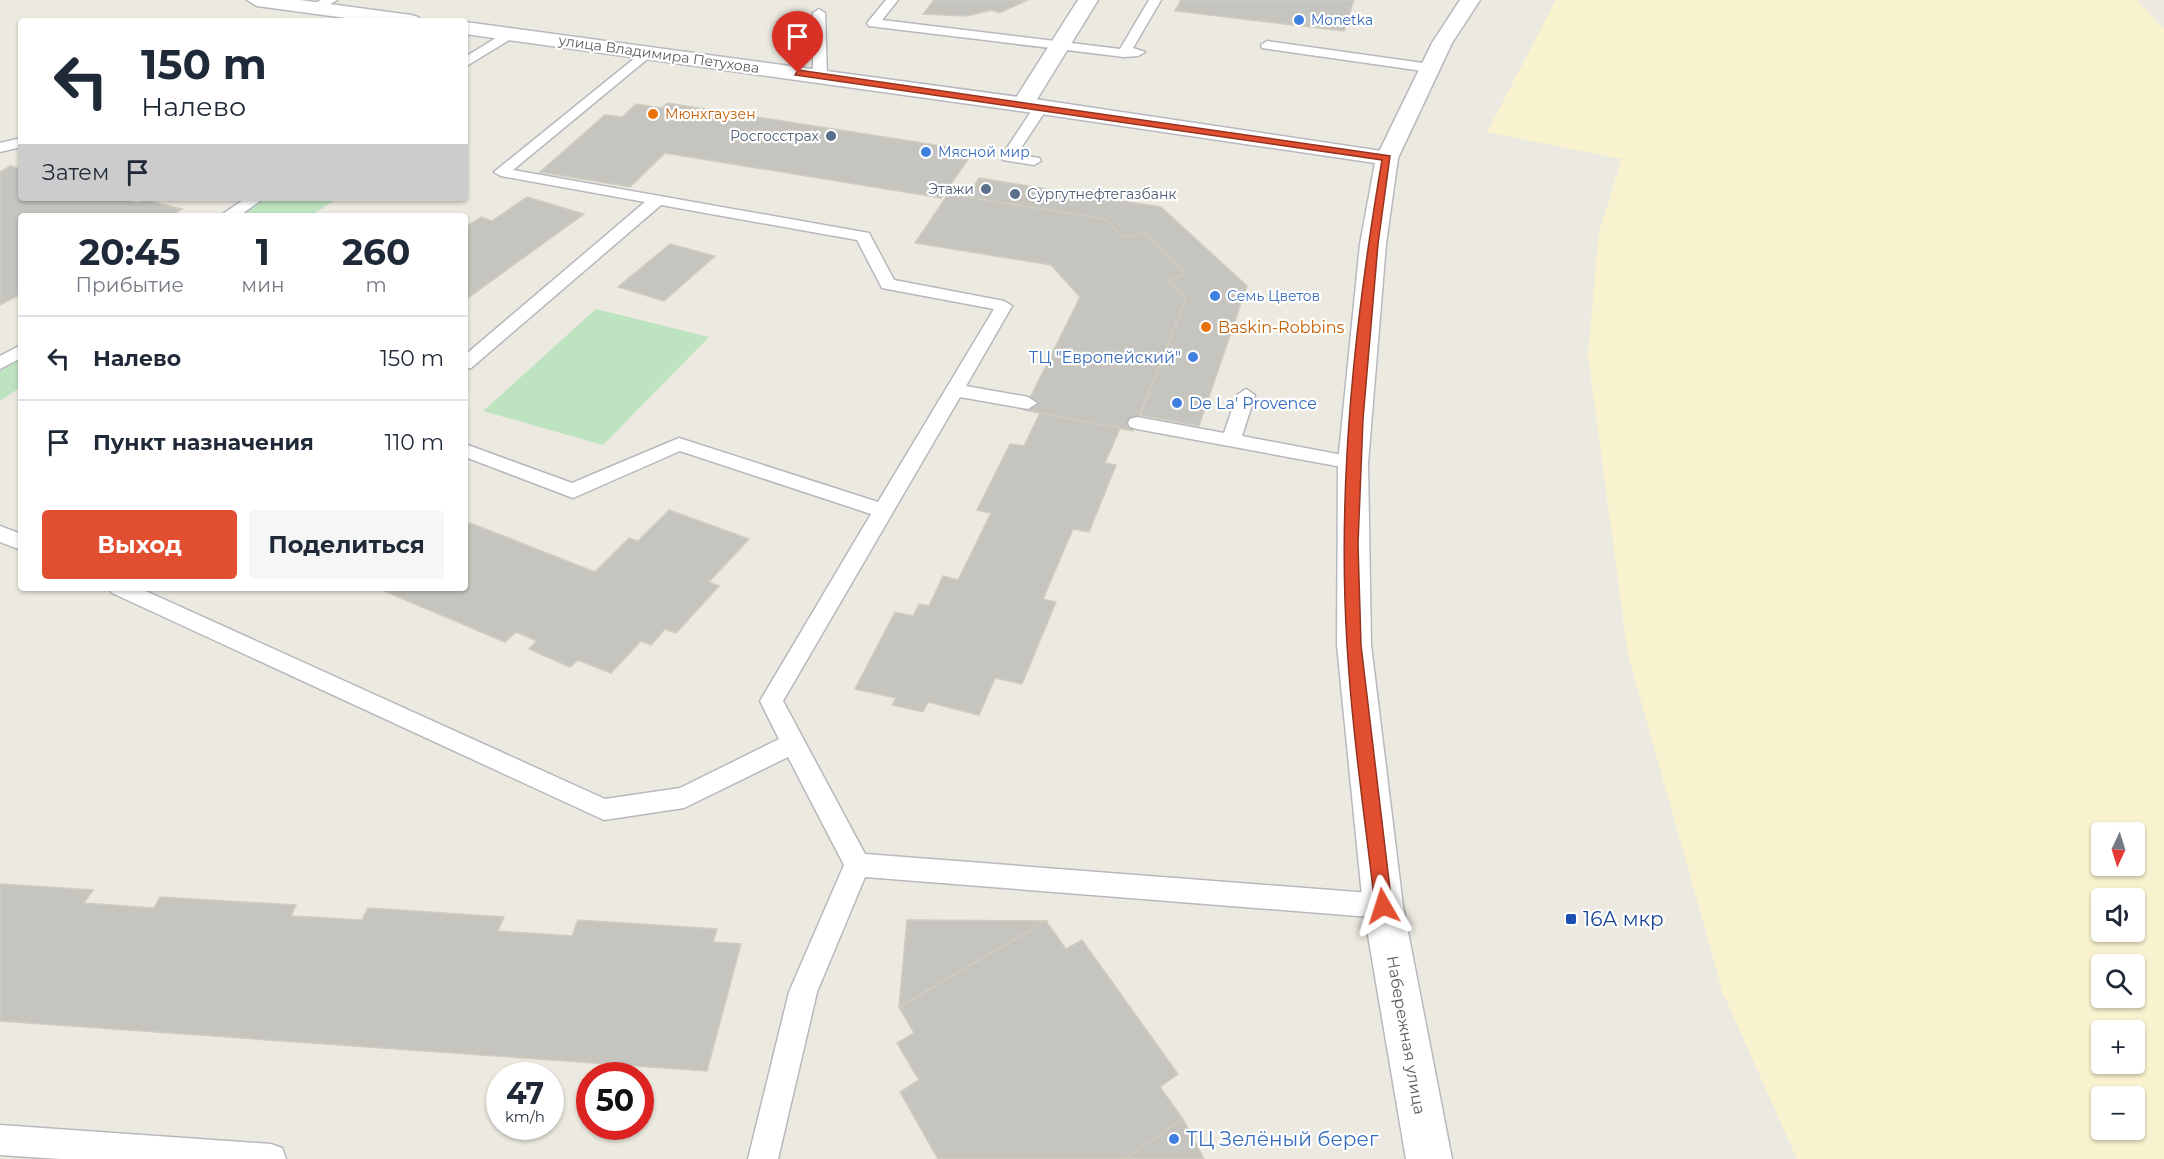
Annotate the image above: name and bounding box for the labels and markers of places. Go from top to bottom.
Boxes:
pin [772,11,823,73]
place label: Monetka [1311,11,1373,29]
marker: Monetka [1292,13,1306,27]
place label: Мюнхгаузен [665,105,756,123]
marker: Мюнхгаузен [646,107,660,121]
place label: Росгосстрах [730,127,820,145]
marker: Росгосстрах [824,129,838,143]
place label: Мясной мир [938,143,1030,161]
marker: Мясной мир [919,145,933,159]
place label: Этажи [928,180,974,198]
marker: Этажи [979,182,993,196]
place label: Сургутнефтегазбанк [1027,185,1177,203]
marker: Сургутнефтегазбанк [1008,187,1022,201]
place label: Семь Цветов [1227,287,1320,305]
marker: Семь Цветов [1208,289,1222,303]
place label: Baskin-Robbins [1218,318,1345,337]
marker: Baskin-Robbins [1199,320,1213,334]
place label: ТЦ "Европейский" [1029,348,1181,367]
marker: ТЦ "Европейский" [1186,350,1200,364]
place label: De La' Provence [1189,394,1317,413]
marker: De La' Provence [1170,396,1184,410]
place label: 16А мкр [1583,907,1664,931]
marker: 16А мкр [1564,912,1578,926]
place label: ТЦ Зелёный берег [1186,1127,1379,1151]
marker: ТЦ Зелёный берег [1167,1132,1181,1146]

